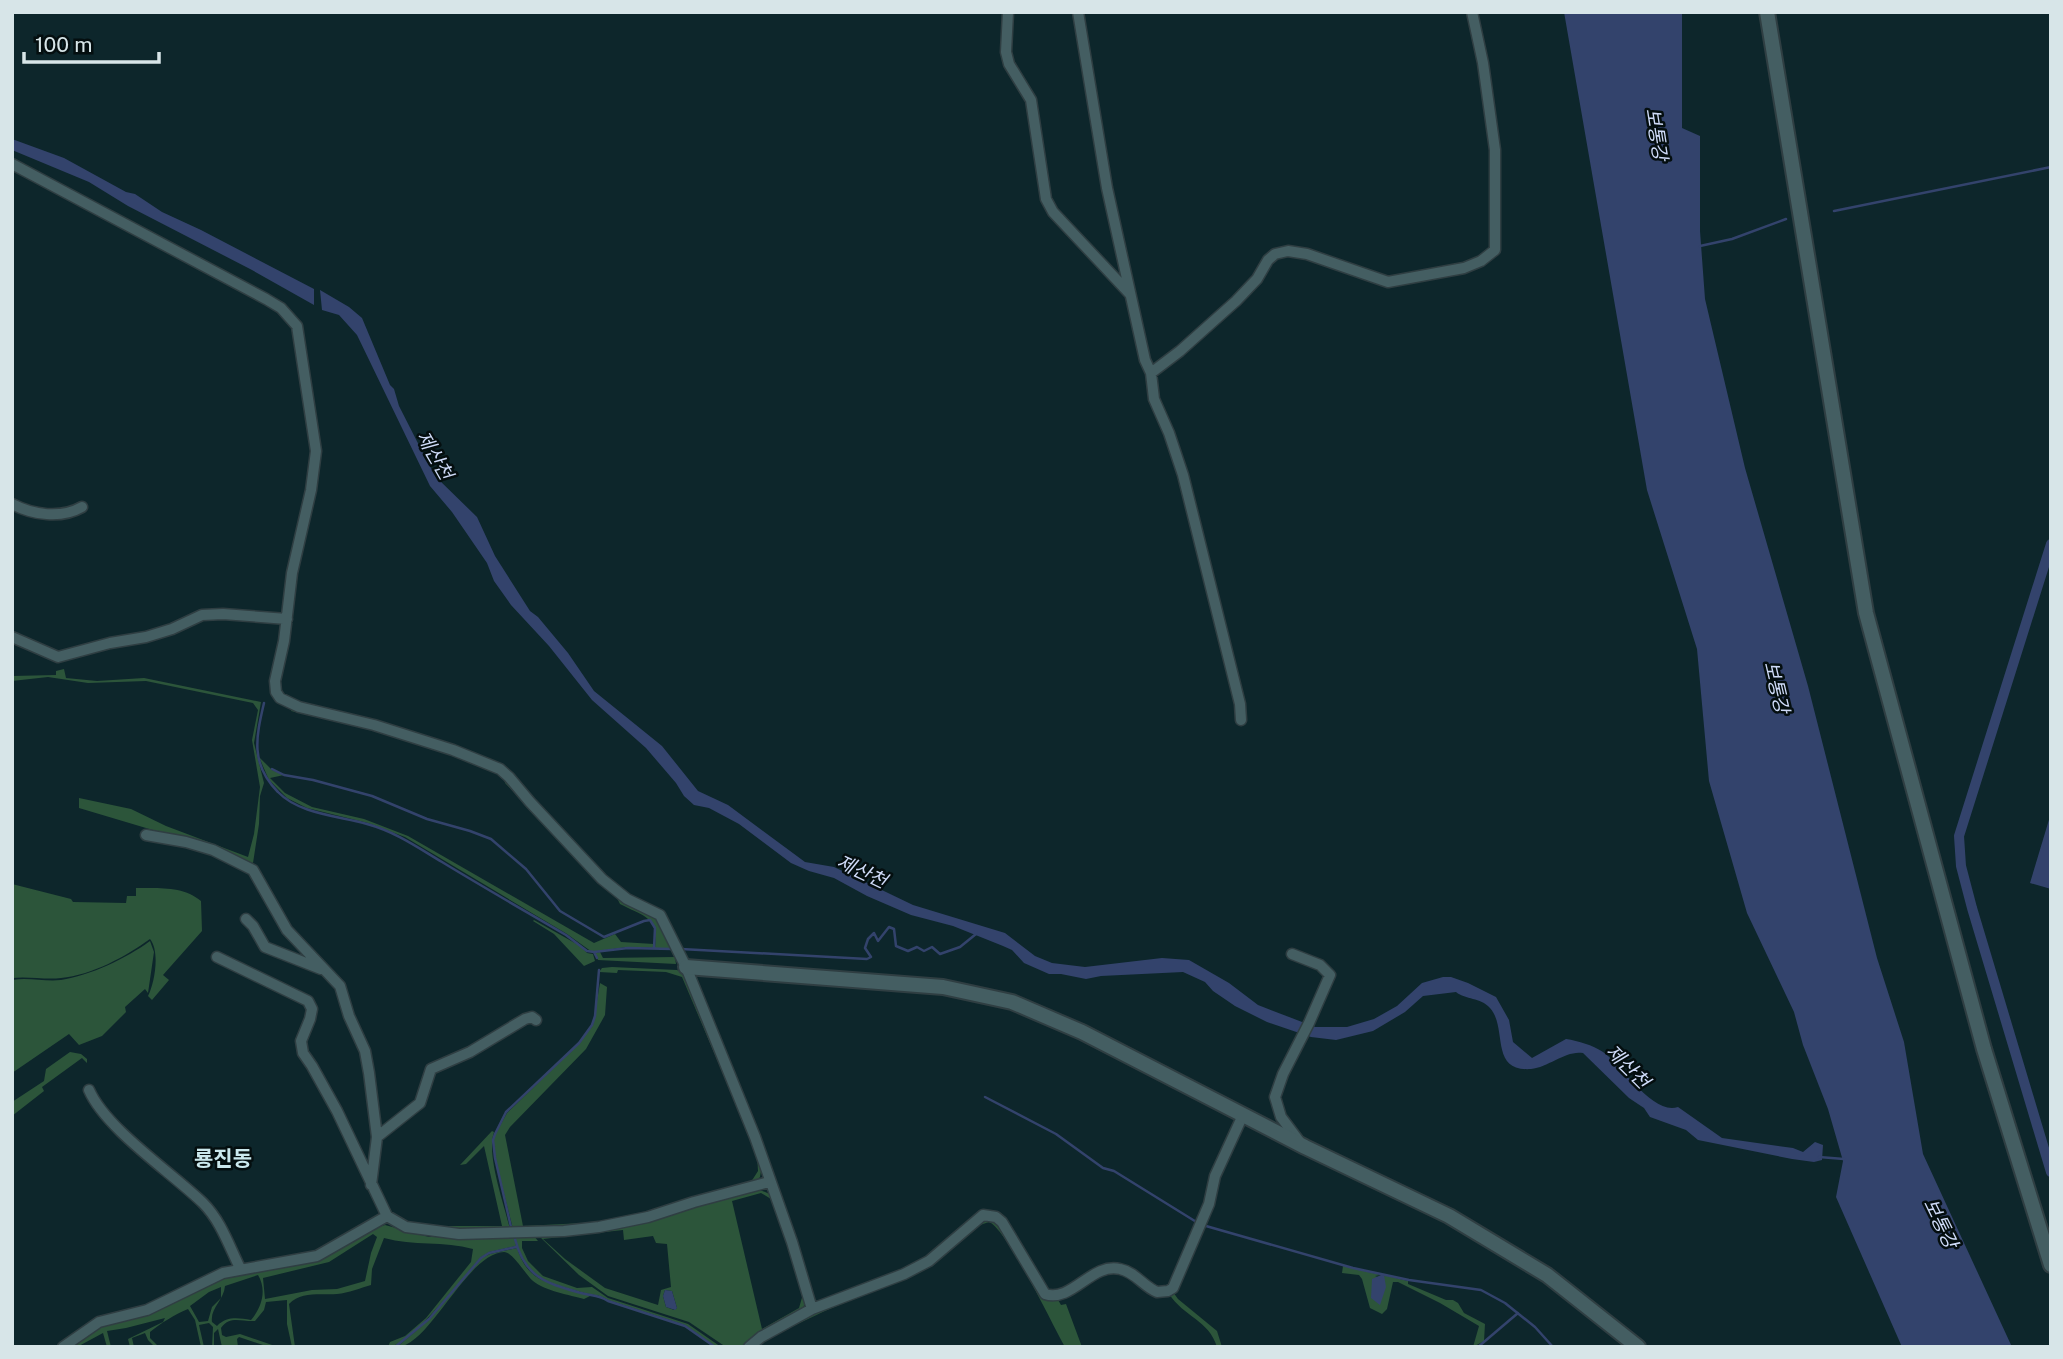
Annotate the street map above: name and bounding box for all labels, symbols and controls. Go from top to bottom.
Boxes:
scale bar [24,21,159,65]
text: 100 m [35,32,92,57]
water label: 보통강 [1642,106,1672,164]
water label: 제산천 [412,427,458,485]
water label: 보통강 [1760,659,1794,717]
water label: 제산천 [834,850,892,893]
water label: 제산천 [1602,1040,1655,1093]
district label: 룡진동 [194,1146,252,1171]
water label: 보통강 [1920,1195,1963,1254]

